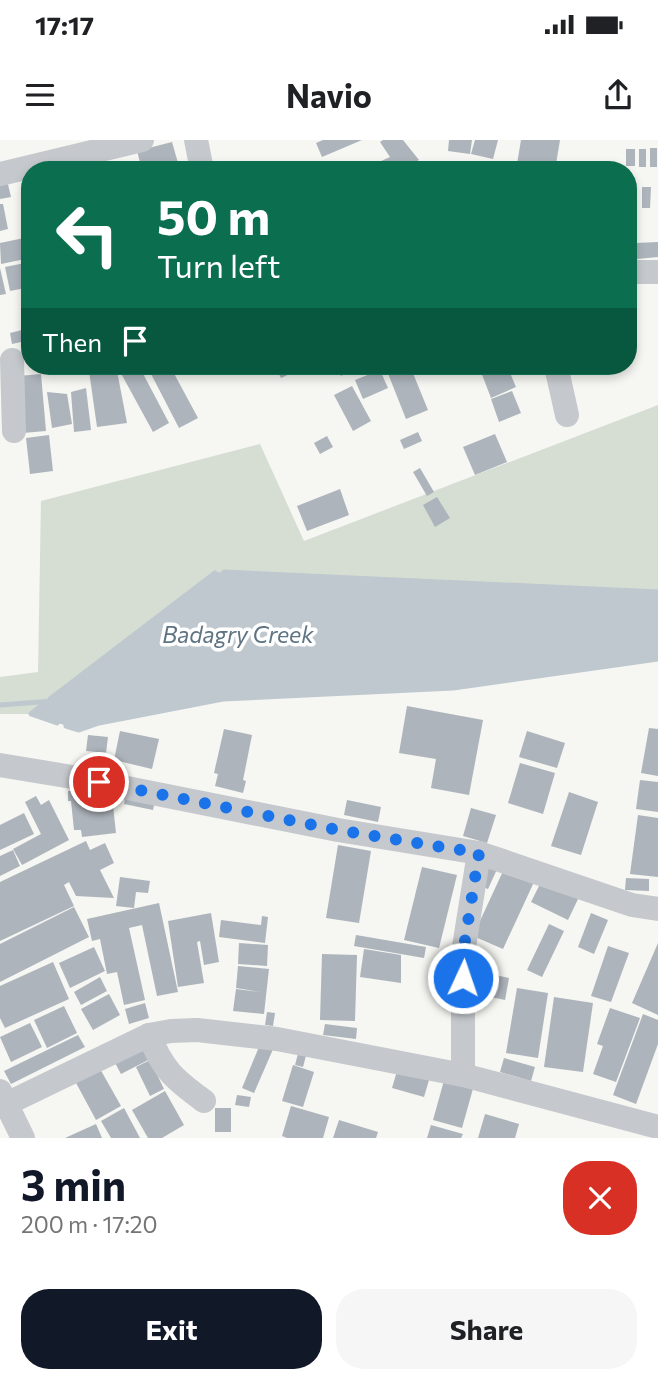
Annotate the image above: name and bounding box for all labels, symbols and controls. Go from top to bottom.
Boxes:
text: 17:17 [35,9,94,40]
text: Navio [286,75,372,115]
icon: menu [21,76,59,114]
icon: share [599,76,637,114]
text: 50 m [157,185,270,245]
icon: left [42,189,133,280]
text: Turn left [157,245,281,285]
icon: arrive [116,322,154,360]
text: Then [42,326,102,357]
water label: Badagry Creek [162,620,314,648]
pin [69,752,129,812]
icon: arrive [80,763,118,801]
position arrow [426,941,500,1015]
text: 3 min [21,1158,126,1210]
button: close [563,1161,637,1235]
text: 200 m · 17:20 [21,1210,158,1238]
button: Exit [21,1289,322,1369]
button: Share [336,1289,637,1369]

